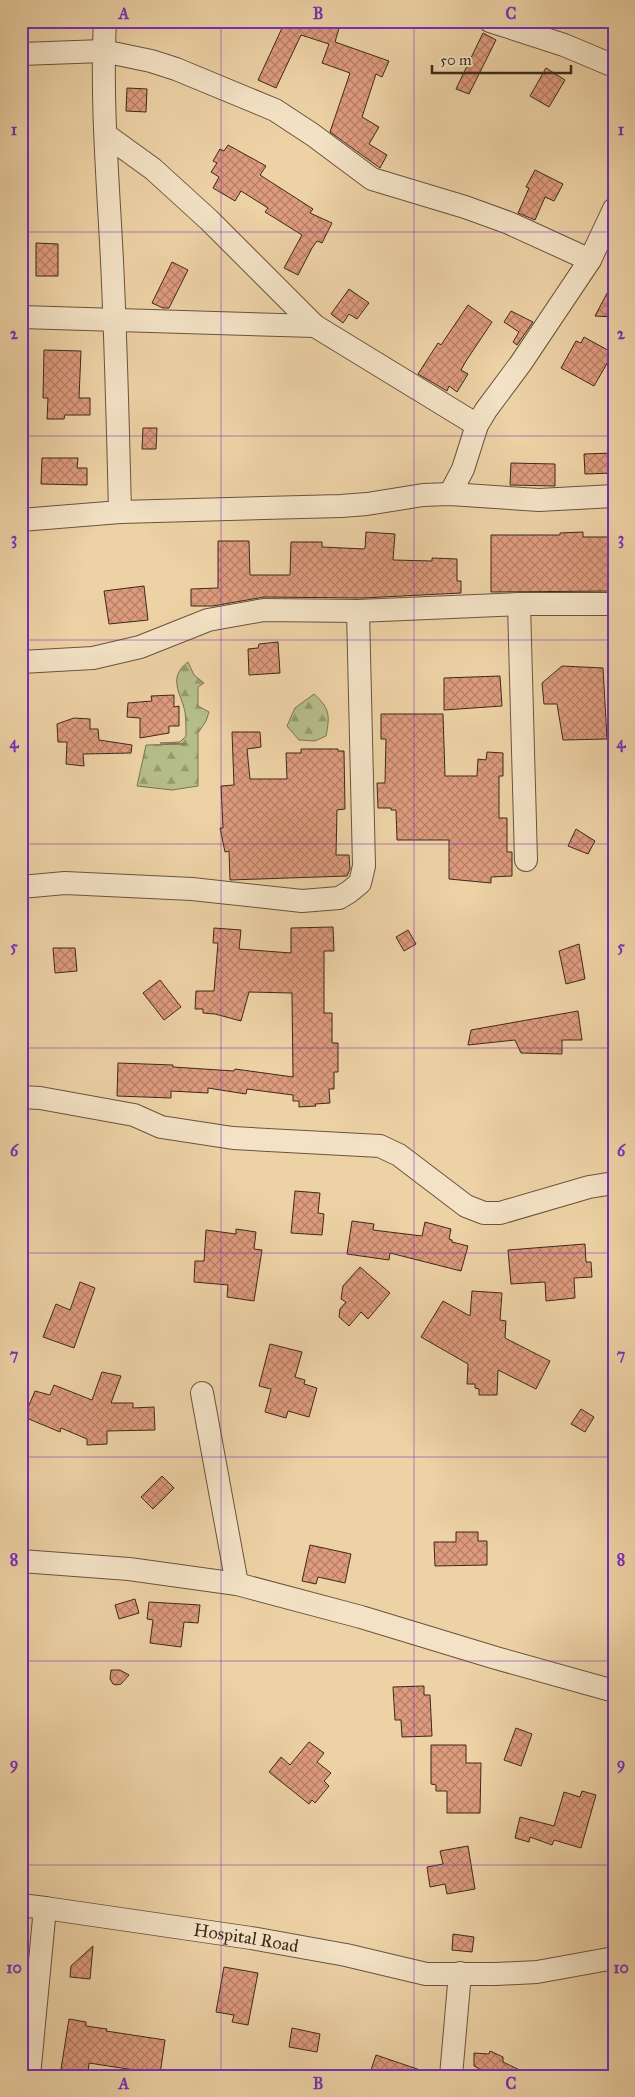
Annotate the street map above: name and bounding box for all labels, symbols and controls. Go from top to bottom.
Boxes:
text: A [118,4,130,23]
text: B [313,4,323,23]
text: C [506,4,517,23]
scale bar [432,42,571,74]
text: 50 m [440,51,472,69]
text: 1 [11,120,18,139]
text: 1 [618,120,625,139]
text: 2 [10,324,19,343]
text: 2 [617,324,626,343]
text: 3 [11,529,17,549]
text: 3 [618,529,624,549]
text: 4 [10,733,20,753]
text: 4 [617,733,627,753]
text: 5 [10,937,18,956]
text: 5 [617,937,625,956]
text: 6 [10,1141,19,1160]
text: 6 [617,1141,626,1160]
text: 7 [10,1345,19,1364]
text: 7 [617,1345,626,1364]
text: 8 [10,1550,18,1569]
text: 8 [617,1550,625,1569]
text: 9 [10,1754,18,1774]
text: 9 [617,1754,625,1774]
street label: Hospital Road [192,1919,300,1957]
text: 10 [6,1958,22,1977]
text: 10 [613,1958,629,1977]
text: A [118,2074,130,2093]
text: B [313,2074,323,2093]
text: C [506,2074,517,2093]

